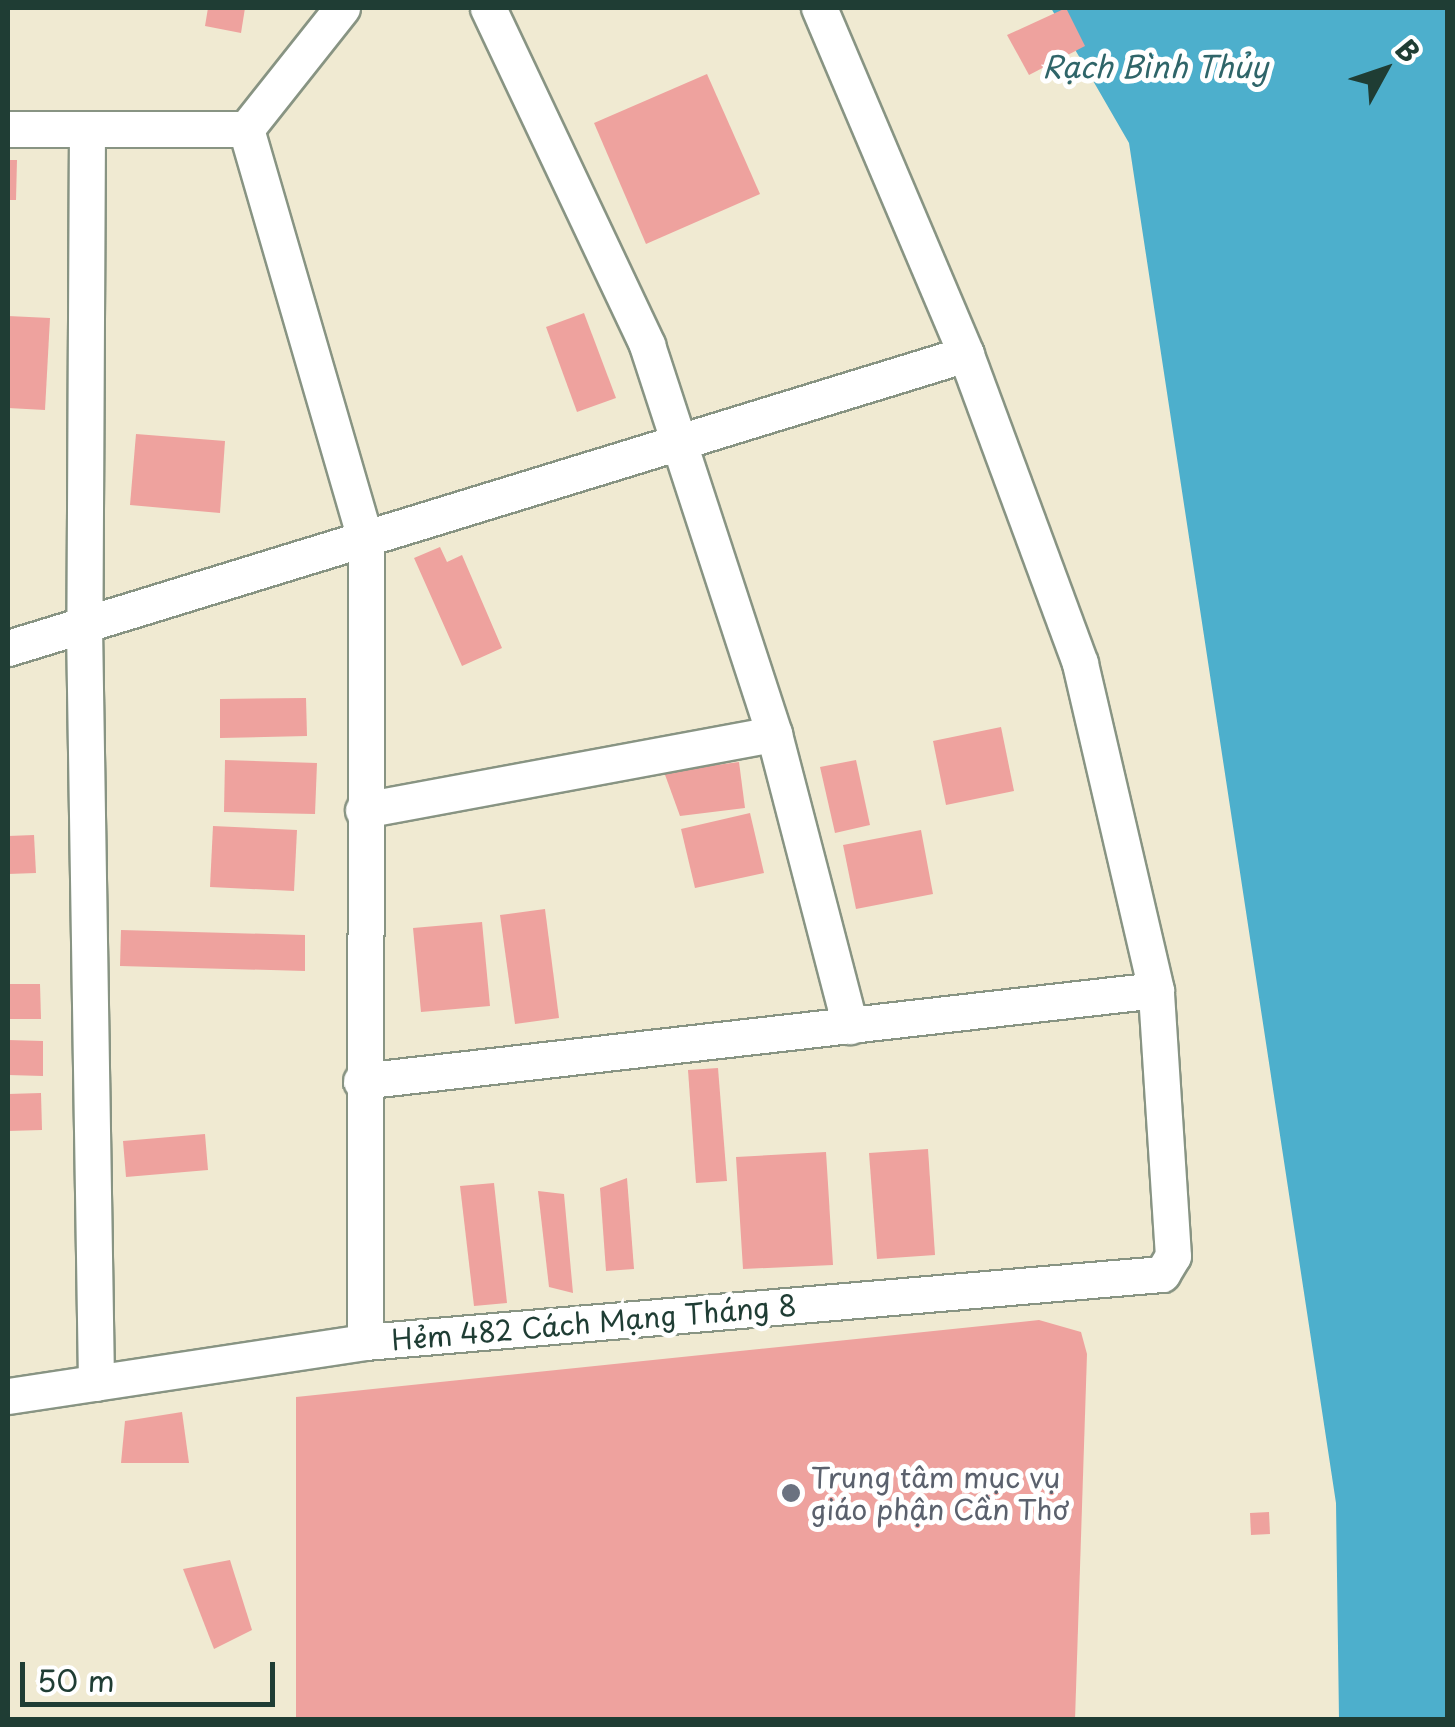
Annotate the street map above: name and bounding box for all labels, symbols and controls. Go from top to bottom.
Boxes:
north arrow [1335,20,1435,120]
text: B [1386,29,1431,72]
water label: Rạch Bình Thủy [1041,48,1269,84]
street label: Hẻm 482 Cách Mạng Tháng 8 [389,1287,799,1357]
place label: Trung tâm mục vụ giáo phận Cần Thơ [811,1460,1068,1526]
marker: Trung tâm mục vụ giáo phận Cần Thơ [780,1482,802,1504]
scale bar [25,1642,280,1704]
text: 50 m [37,1657,115,1702]

